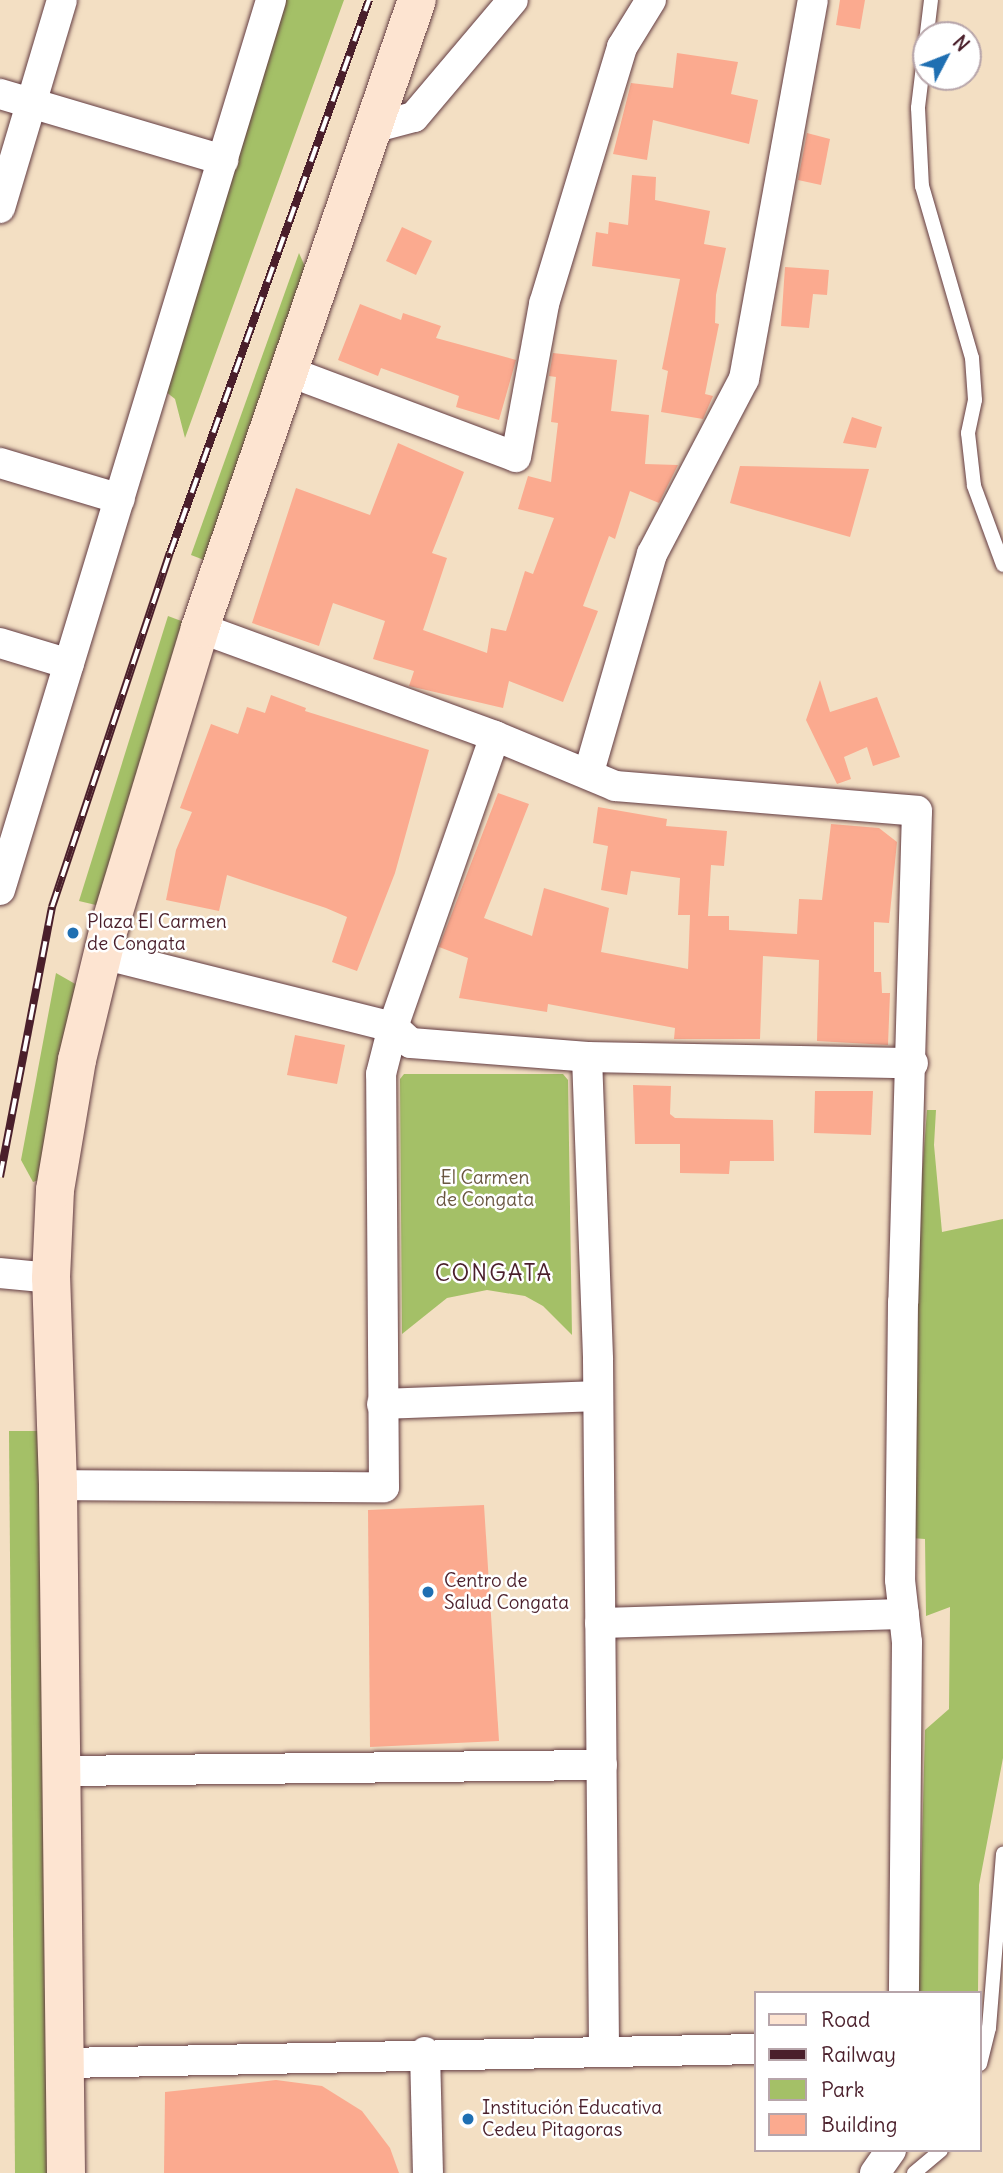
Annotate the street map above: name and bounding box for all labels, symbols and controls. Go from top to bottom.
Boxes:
north arrow [912,21,982,91]
text: N [948,30,974,56]
place label: Plaza El Carmen de Congata [87,911,227,955]
marker: Plaza El Carmen de Congata [65,925,81,941]
park label: El Carmen de Congata [436,1167,534,1211]
district label: CONGATA [436,1259,552,1287]
place label: Centro de Salud Congata [444,1570,569,1614]
marker: Centro de Salud Congata [418,1582,438,1602]
legend [754,1991,982,2152]
text: Road [821,2006,870,2033]
text: Railway [821,2041,896,2068]
text: Park [821,2076,864,2103]
place label: Institución Educativa Cedeu Pitagoras [482,2097,662,2141]
marker: Institución Educativa Cedeu Pitagoras [460,2111,476,2127]
text: Building [821,2111,897,2138]

